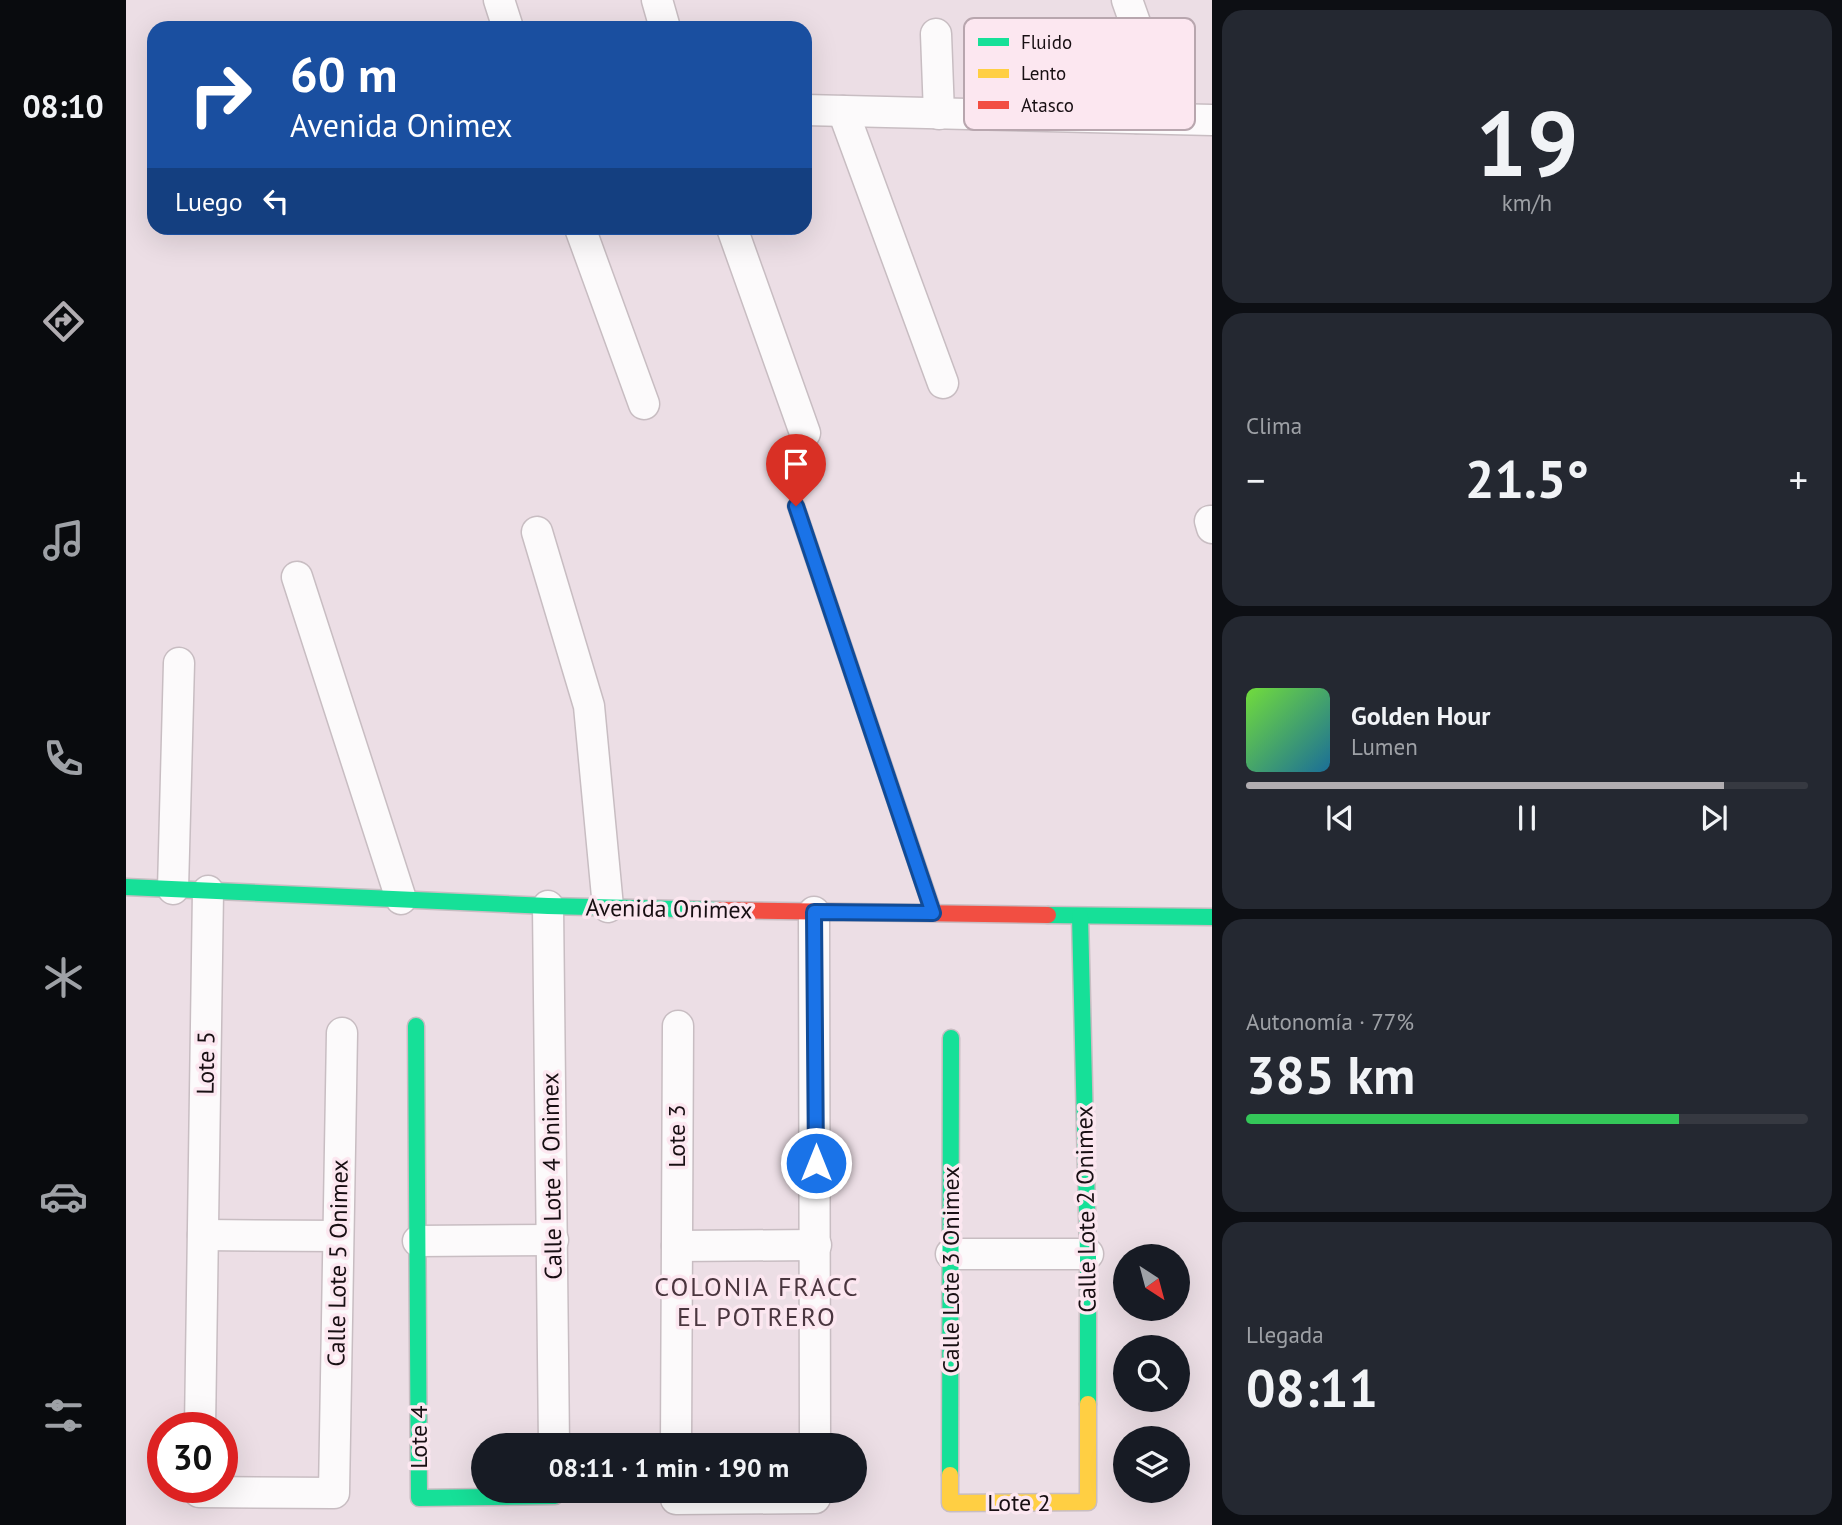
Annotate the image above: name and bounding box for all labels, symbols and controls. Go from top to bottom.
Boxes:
legend [964,18,1195,130]
text: Fluido [1021,30,1072,54]
text: 60 m [290,42,397,106]
icon: right [175,49,266,140]
text: Lento [1021,61,1066,85]
text: 19 [1475,83,1579,201]
text: 08:10 [22,85,104,127]
text: Atasco [1021,93,1074,117]
text: Avenida Onimex [290,104,513,146]
icon: left [257,182,295,220]
text: Luego [175,185,243,218]
text: km/h [1502,188,1552,217]
icon: directions [39,297,88,346]
text: Clima [1246,411,1302,440]
pin [766,434,826,506]
icon: arrive [777,445,815,483]
text: 21.5° [1465,445,1589,512]
text: − [1246,455,1265,504]
text: + [1789,455,1808,504]
icon: music [39,516,88,565]
text: Golden Hour [1351,699,1490,732]
text: Lumen [1351,732,1418,761]
icon: phone [39,734,88,783]
icon: previous [1321,799,1359,837]
icon: pause [1508,799,1546,837]
icon: next [1695,799,1733,837]
street label: Avenida Onimex [585,892,753,925]
icon: climate [39,953,88,1002]
text: Autonomía · 77% [1246,1007,1414,1036]
street label: Lote 5 [189,1031,222,1095]
text: 385 km [1246,1041,1415,1108]
street label: Calle Lote 4 Onimex [534,1072,569,1280]
street label: Lote 3 [661,1104,692,1168]
street label: Calle Lote 2 Onimex [1068,1105,1103,1313]
position arrow [779,1126,853,1200]
street label: Calle Lote 5 Onimex [320,1159,355,1367]
street label: Calle Lote 3 Onimex [935,1166,966,1374]
icon: car [39,1172,88,1221]
north arrow [1113,1244,1190,1321]
map controls [1113,1244,1190,1503]
district label: COLONIA FRACC EL POTRERO [654,1270,860,1333]
text: Llegada [1246,1320,1324,1349]
button: search [1113,1335,1190,1412]
text: 08:11 [1246,1354,1378,1421]
icon: filters [39,1391,88,1440]
street label: Lote 4 [403,1405,434,1469]
speed limit sign: 30 [147,1412,238,1503]
button: layers [1113,1426,1190,1503]
text: 08:11 · 1 min · 190 m [549,1451,789,1484]
street label: Lote 2 [987,1487,1051,1518]

